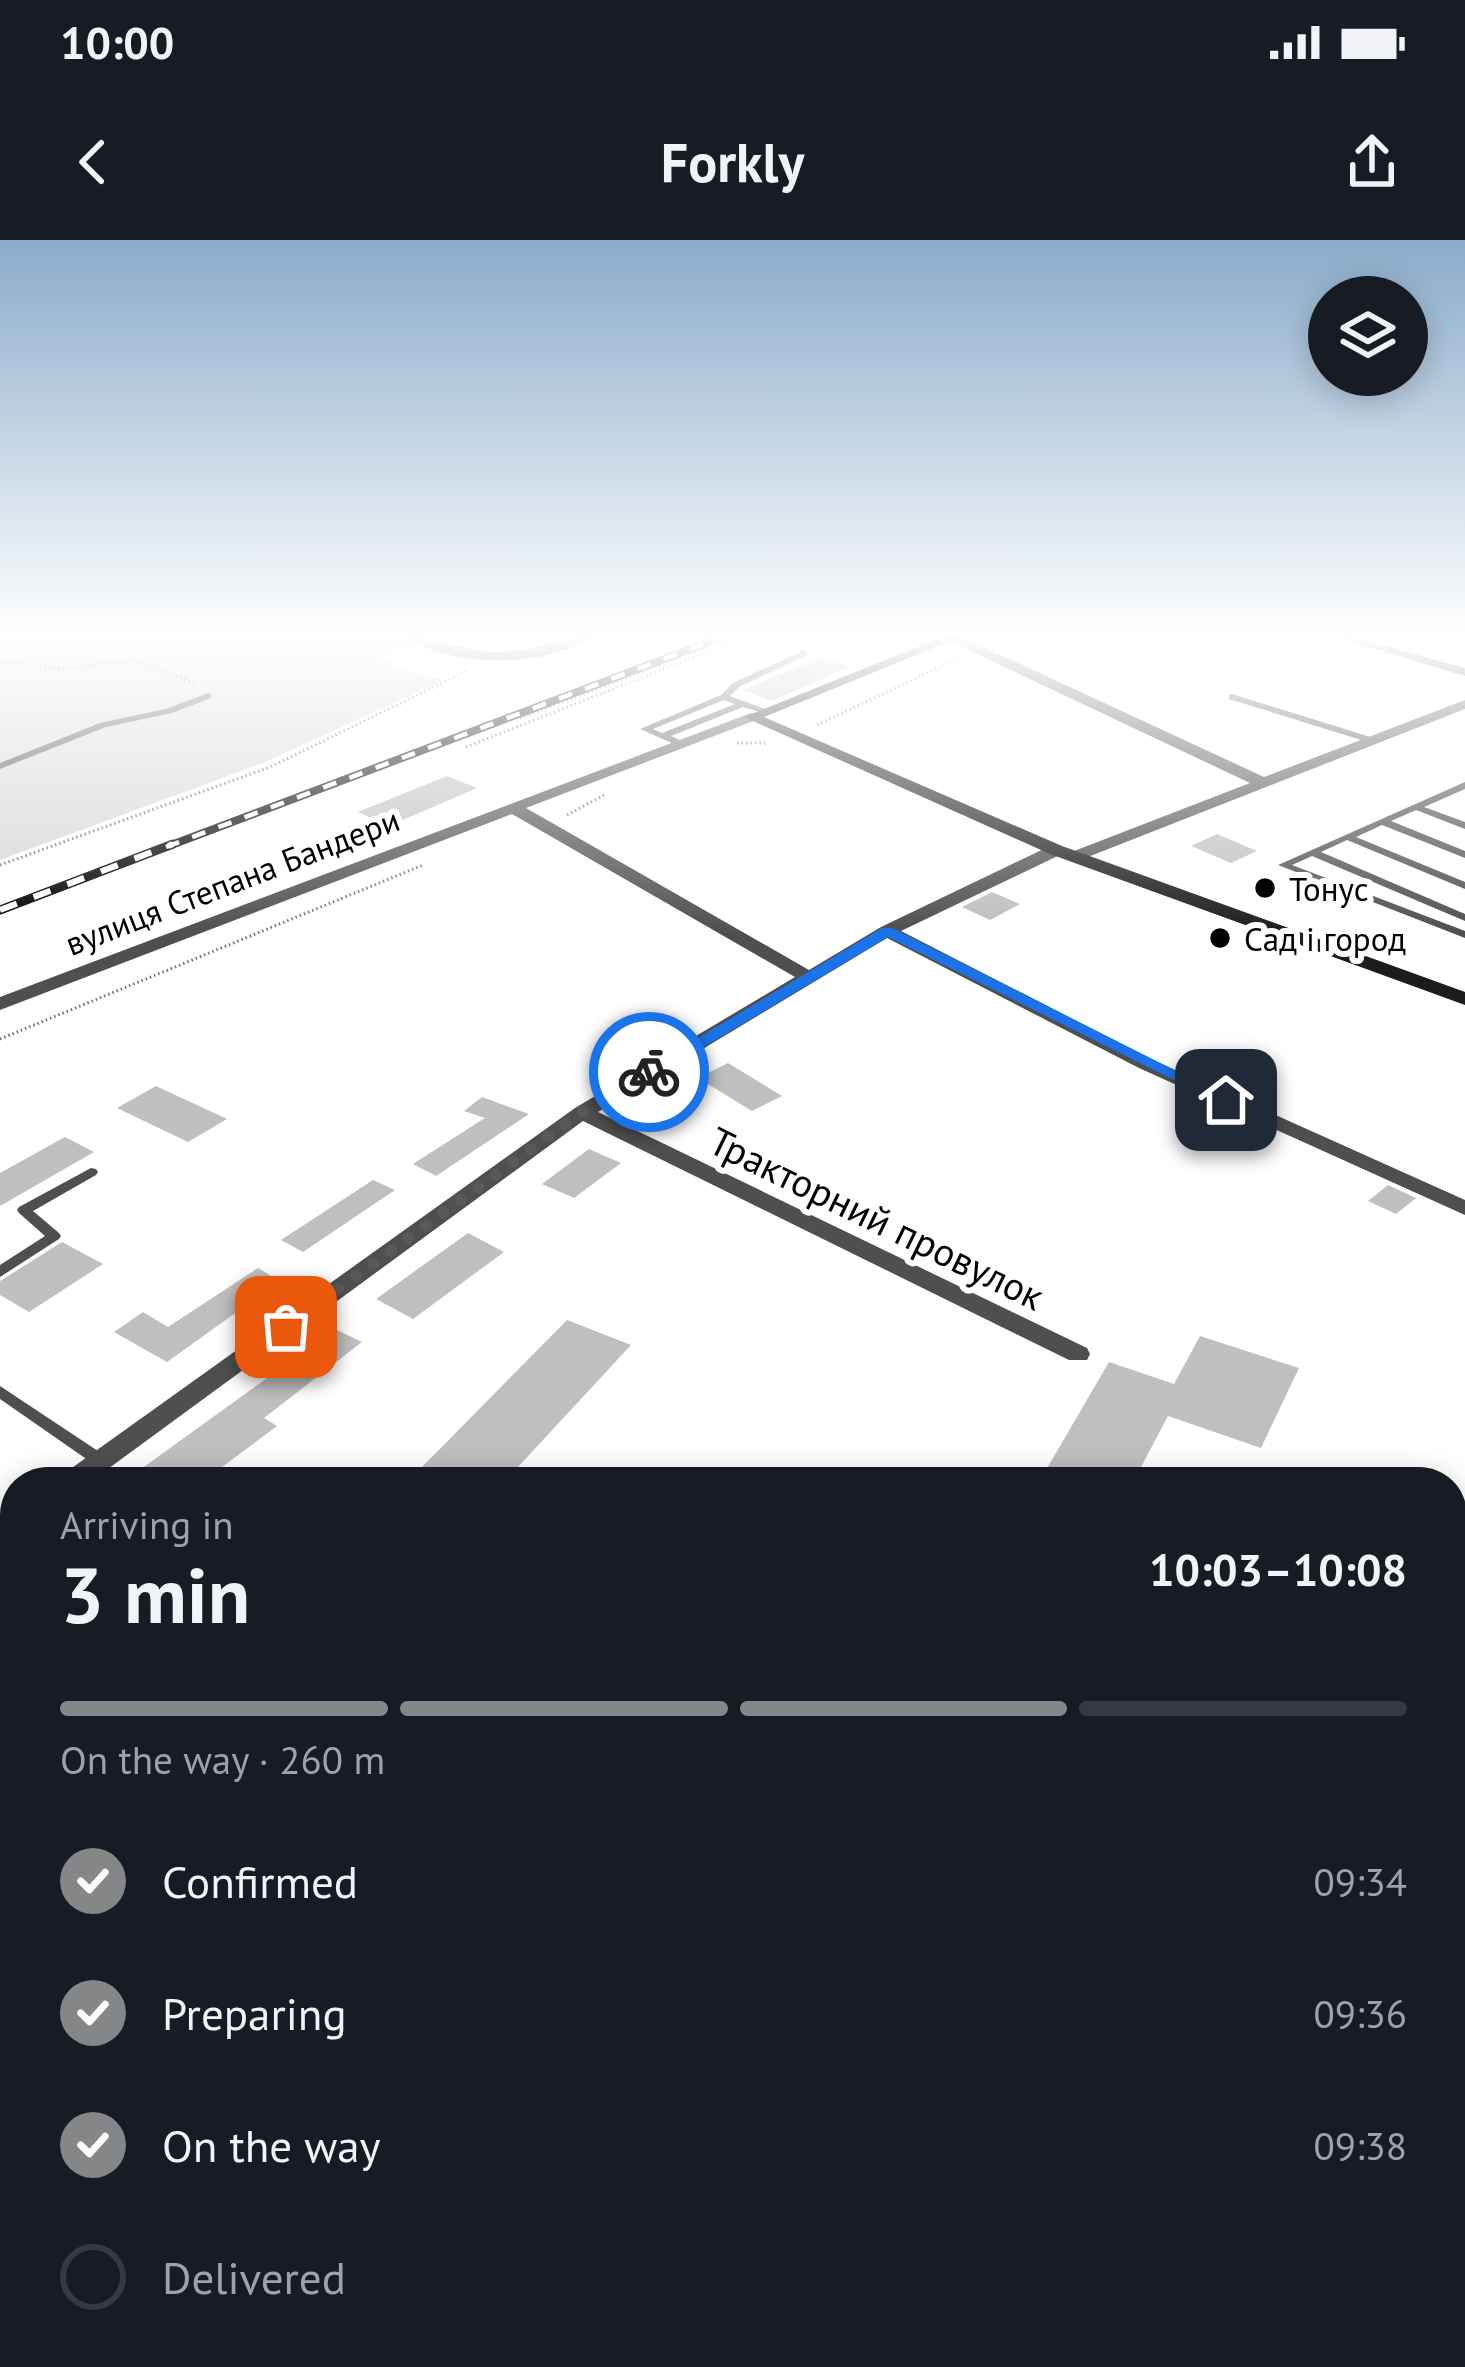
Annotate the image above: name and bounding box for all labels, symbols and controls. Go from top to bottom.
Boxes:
text: 10:00 [60,13,174,71]
text: Forkly [661,127,804,197]
icon: back [60,129,126,195]
icon: share [1339,129,1405,195]
map controls [1308,276,1428,396]
button: layers [1308,276,1428,396]
street label: вулиця Степана Бандери [59,797,405,965]
place label: Тонус [1289,867,1369,910]
marker: Тонус [1252,875,1278,901]
place label: Сад і город [1244,917,1406,960]
marker: Сад і город [1207,925,1233,951]
courier [589,1012,709,1132]
icon: bike [616,1039,682,1105]
pin [1175,1049,1277,1151]
icon: home [1193,1067,1259,1133]
street label: Тракторний провулок [701,1115,1053,1321]
pin [235,1276,337,1378]
icon: bag [253,1294,319,1360]
text: Arriving in [60,1499,234,1550]
text: 10:03–10:08 [1149,1540,1407,1598]
text: 3 min [60,1544,250,1645]
text: On the way · 260 m [60,1734,385,1785]
icon: check [60,1848,126,1914]
text: Confirmed [162,1852,358,1910]
text: 09:34 [1313,1856,1407,1907]
icon: check [60,1980,126,2046]
text: Preparing [162,1984,347,2042]
text: 09:36 [1313,1988,1407,2039]
icon: check [60,2112,126,2178]
text: On the way [162,2116,381,2174]
text: 09:38 [1313,2120,1407,2171]
text: Delivered [162,2248,346,2306]

